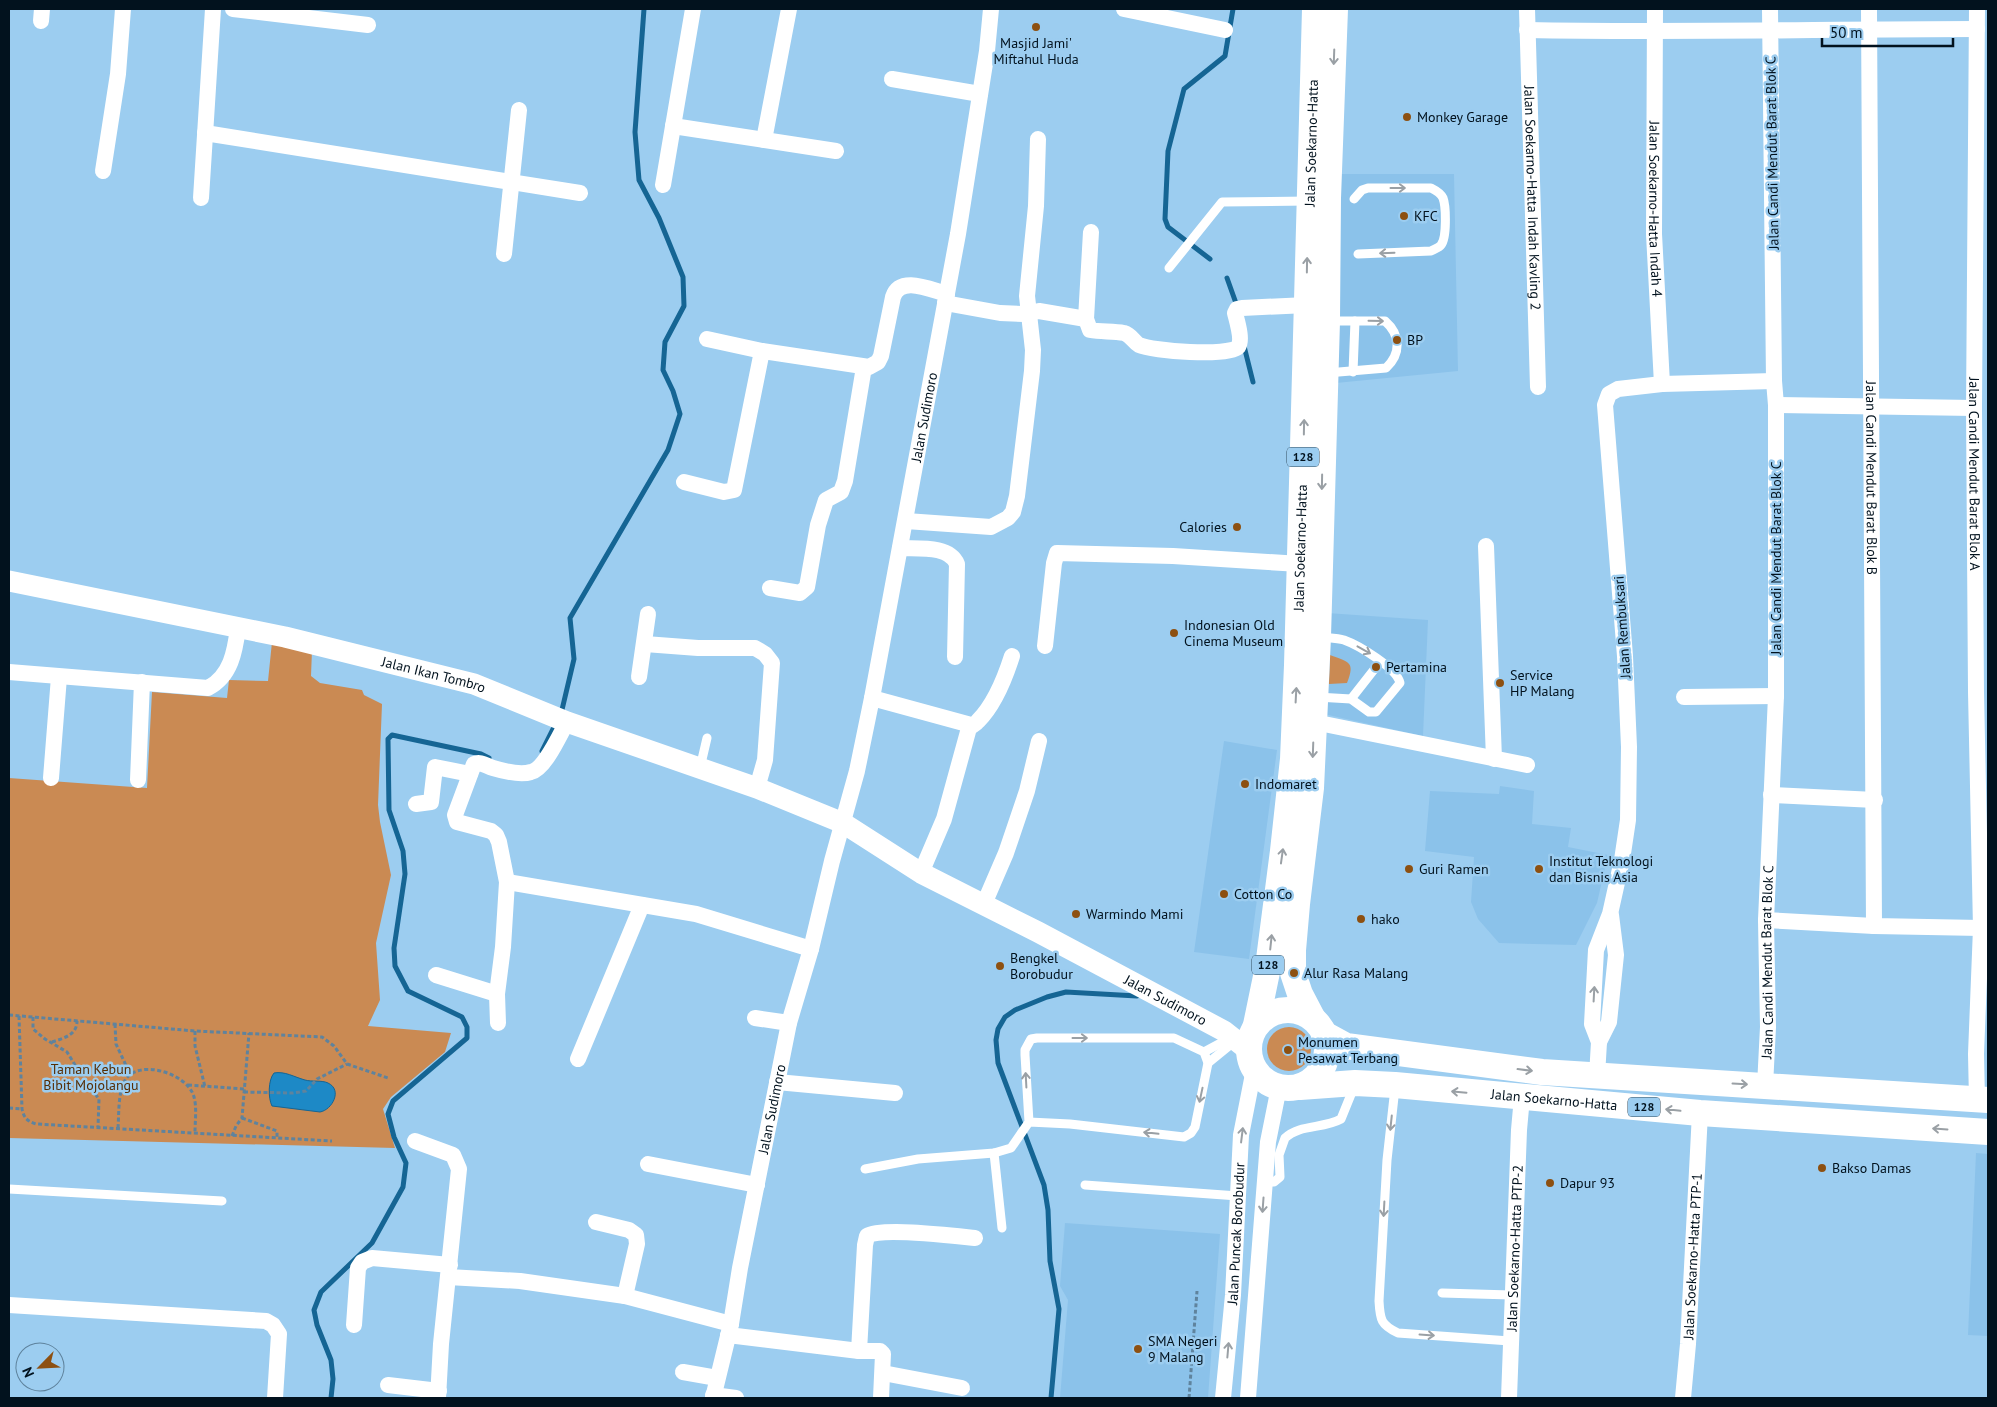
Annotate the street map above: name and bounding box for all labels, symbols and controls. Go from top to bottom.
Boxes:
scale bar [1822,15,1953,47]
marker: Masjid Jami' Miftahul Huda [1030,21,1042,33]
text: 50 m [1830,23,1863,42]
place label: Masjid Jami' Miftahul Huda [993,34,1079,68]
one-way arrow [1329,49,1339,65]
street label: Jalan Candi Mendut Barat Blok C [1761,56,1783,251]
street label: Jalan Soekarno-Hatta [1301,79,1322,208]
street label: Jalan Soekarno-Hatta Indah Kavling 2 [1520,84,1545,311]
place label: Monkey Garage [1417,108,1508,126]
marker: Monkey Garage [1401,111,1413,123]
street label: Jalan Soekarno-Hatta Indah 4 [1645,120,1666,298]
one-way arrow [1390,183,1406,193]
place label: KFC [1414,207,1438,225]
marker: KFC [1398,210,1410,222]
one-way arrow [1380,248,1396,258]
one-way arrow [1303,257,1312,273]
one-way arrow [1367,316,1383,326]
place label: BP [1407,331,1423,349]
marker: BP [1391,334,1403,346]
street label: Jalan Sudimoro [907,371,941,464]
street label: Jalan Candi Mendut Barat Blok A [1965,376,1984,572]
street label: Jalan Candi Mendut Barat Blok B [1862,380,1881,575]
one-way arrow [1299,419,1308,435]
road number: 128 [1287,448,1319,467]
street label: Jalan Candi Mendut Barat Blok C [1767,461,1785,656]
one-way arrow [1317,474,1327,490]
street label: Jalan Soekarno-Hatta [1289,484,1311,613]
place label: Calories [1179,518,1227,536]
marker: Calories [1231,521,1243,533]
street label: Jalan Rembuksari [1609,575,1635,680]
place label: Indonesian Old Cinema Museum [1184,616,1283,650]
marker: Indonesian Old Cinema Museum [1168,627,1180,639]
one-way arrow [1356,645,1371,655]
street label: Jalan Ikan Tombro [379,652,489,697]
place label: Pertamina [1386,658,1447,676]
marker: Pertamina [1370,661,1382,673]
place label: Service HP Malang [1510,666,1575,700]
marker: Service HP Malang [1494,677,1506,689]
one-way arrow [1291,687,1300,703]
one-way arrow [1308,741,1317,757]
place label: Indomaret [1255,775,1317,793]
marker: Indomaret [1239,778,1251,790]
one-way arrow [1277,849,1287,865]
place label: Institut Teknologi dan Bisnis Asia [1549,852,1653,886]
place label: Guri Ramen [1419,860,1489,878]
marker: Guri Ramen [1403,863,1415,875]
marker: Institut Teknologi dan Bisnis Asia [1533,863,1545,875]
street label: Jalan Candi Mendut Barat Blok C [1757,865,1777,1060]
place label: Cotton Co [1234,885,1292,903]
marker: Cotton Co [1218,888,1230,900]
place label: Warmindo Mami [1086,905,1183,923]
marker: Warmindo Mami [1070,908,1082,920]
place label: hako [1371,910,1400,928]
marker: hako [1355,913,1367,925]
one-way arrow [1266,934,1276,950]
place label: Bengkel Borobudur [1010,949,1073,983]
road number: 128 [1252,956,1284,974]
marker: Bengkel Borobudur [994,960,1006,972]
place label: Alur Rasa Malang [1304,964,1408,982]
marker: Alur Rasa Malang [1288,967,1300,979]
street label: Jalan Sudimoro [1120,970,1210,1029]
one-way arrow [1589,986,1598,1002]
one-way arrow [1072,1033,1088,1043]
place label: Monumen Pesawat Terbang [1298,1033,1398,1067]
marker: Monumen Pesawat Terbang [1282,1044,1294,1056]
park label: Taman Kebun Bibit Mojolangu [43,1060,139,1094]
street label: Jalan Sudimoro [754,1063,790,1156]
one-way arrow [1517,1065,1533,1075]
one-way arrow [1022,1072,1031,1088]
one-way arrow [1732,1080,1748,1089]
street label: Jalan Soekarno-Hatta [1489,1085,1618,1114]
one-way arrow [1196,1087,1206,1103]
one-way arrow [1451,1087,1467,1096]
road number: 128 [1628,1098,1660,1116]
one-way arrow [1665,1105,1681,1115]
one-way arrow [1386,1115,1396,1131]
one-way arrow [1932,1124,1948,1133]
one-way arrow [1143,1128,1159,1138]
one-way arrow [1237,1128,1247,1144]
place label: Bakso Damas [1832,1159,1911,1177]
street label: Jalan Puncak Borobudur [1223,1162,1249,1306]
marker: Bakso Damas [1816,1162,1828,1174]
street label: Jalan Soekarno-Hatta PTP-2 [1502,1164,1527,1333]
street label: Jalan Soekarno-Hatta PTP-1 [1679,1173,1706,1341]
place label: Dapur 93 [1560,1174,1615,1192]
marker: Dapur 93 [1544,1177,1556,1189]
one-way arrow [1258,1197,1267,1213]
one-way arrow [1379,1201,1388,1217]
one-way arrow [1419,1331,1435,1340]
place label: SMA Negeri 9 Malang [1148,1332,1217,1366]
north arrow [15,1342,65,1392]
one-way arrow [1223,1342,1233,1358]
marker: SMA Negeri 9 Malang [1132,1343,1144,1355]
text: N [18,1364,38,1380]

